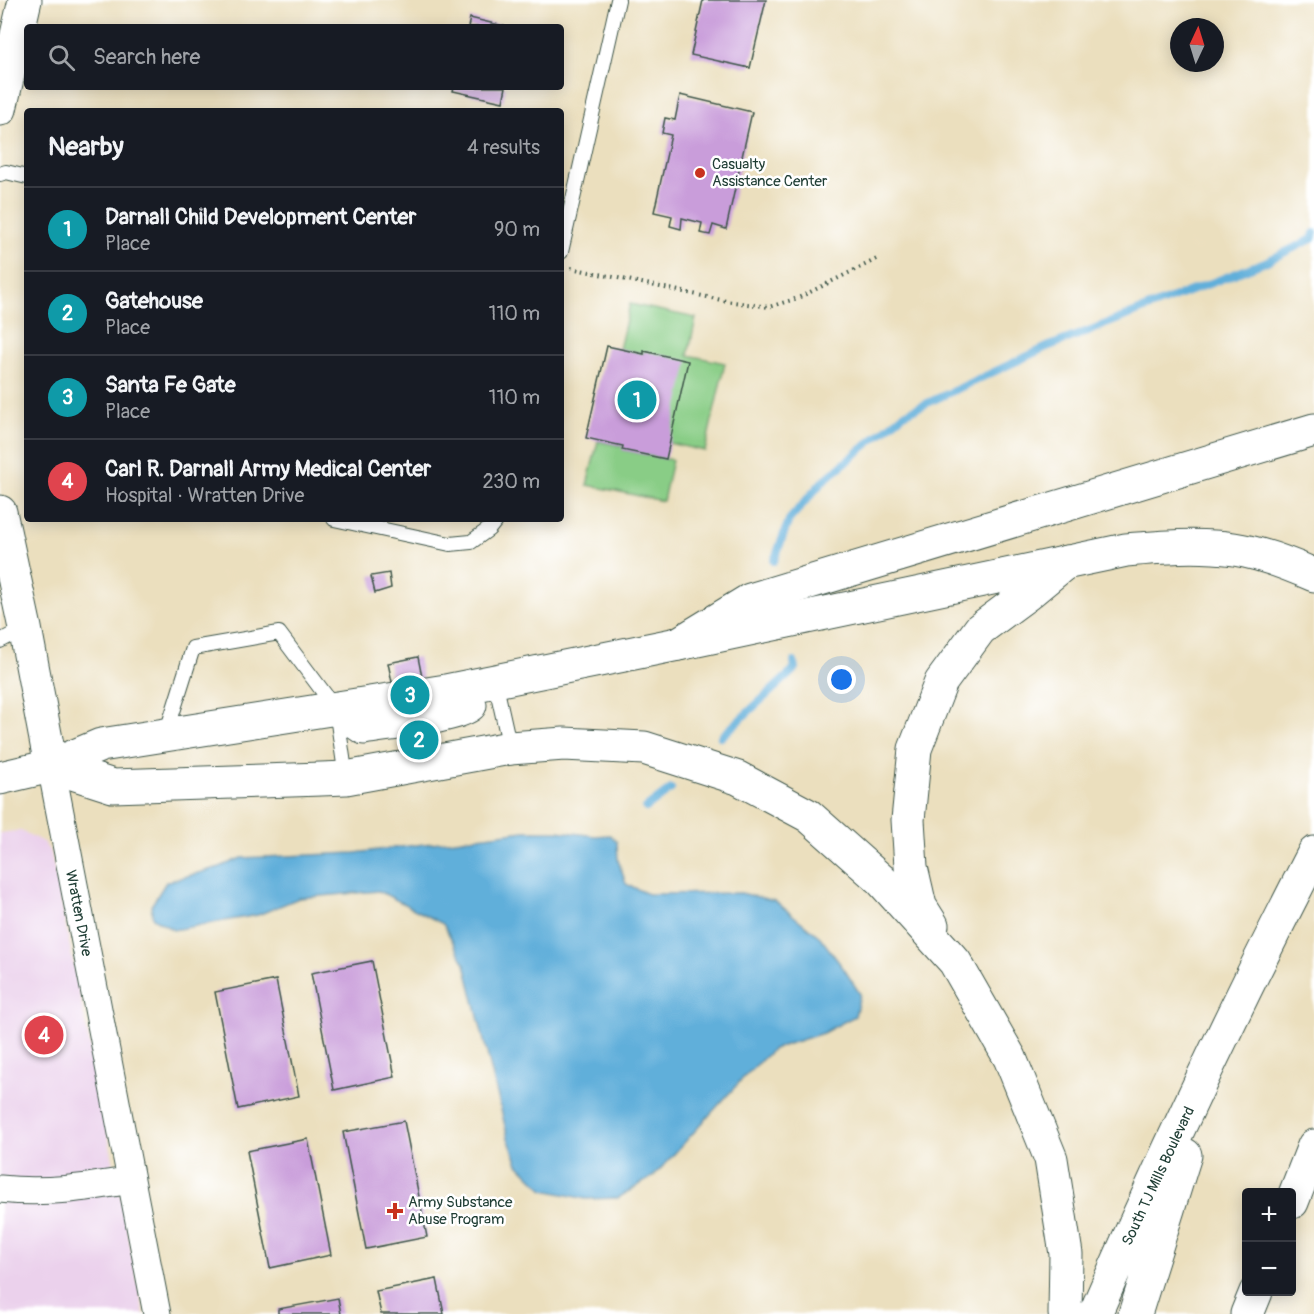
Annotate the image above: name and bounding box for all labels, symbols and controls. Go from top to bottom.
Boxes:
north arrow [1170,18,1224,72]
search box [24,24,564,90]
icon: search [45,41,78,74]
text: Search here [93,43,200,71]
text: Nearby [48,131,124,163]
text: 4 results [467,135,540,160]
place label: Casualty Assistance Center [712,155,828,191]
marker: Casualty Assistance Center [693,166,707,180]
text: Darnall Child Development Center [105,203,416,231]
text: 1 [64,217,71,242]
text: 90 m [494,217,540,242]
text: Place [105,231,150,256]
text: Gatehouse [105,287,203,315]
text: 2 [62,301,73,326]
text: 110 m [489,301,540,326]
text: Place [105,315,150,340]
text: Santa Fe Gate [105,371,236,399]
pin: 1 [618,378,656,422]
text: 3 [62,385,73,410]
text: 110 m [489,385,540,410]
text: Place [105,399,150,424]
text: Carl R. Darnall Army Medical Center [105,455,431,483]
text: 4 [62,469,73,494]
text: 230 m [483,469,540,494]
text: Hospital · Wratten Drive [105,483,304,508]
your location [827,665,856,694]
pin: 3 [390,672,430,718]
pin: 2 [400,718,438,762]
street label: Wratten Drive [61,868,96,959]
pin: 4 [24,1012,63,1058]
street label: South TJ Mills Boulevard [1118,1104,1199,1249]
map controls [1242,1188,1296,1296]
button: + [1242,1188,1296,1242]
place label: Army Substance Abuse Program [408,1193,513,1229]
marker: Army Substance Abuse Program [386,1202,404,1220]
button: − [1242,1242,1296,1296]

